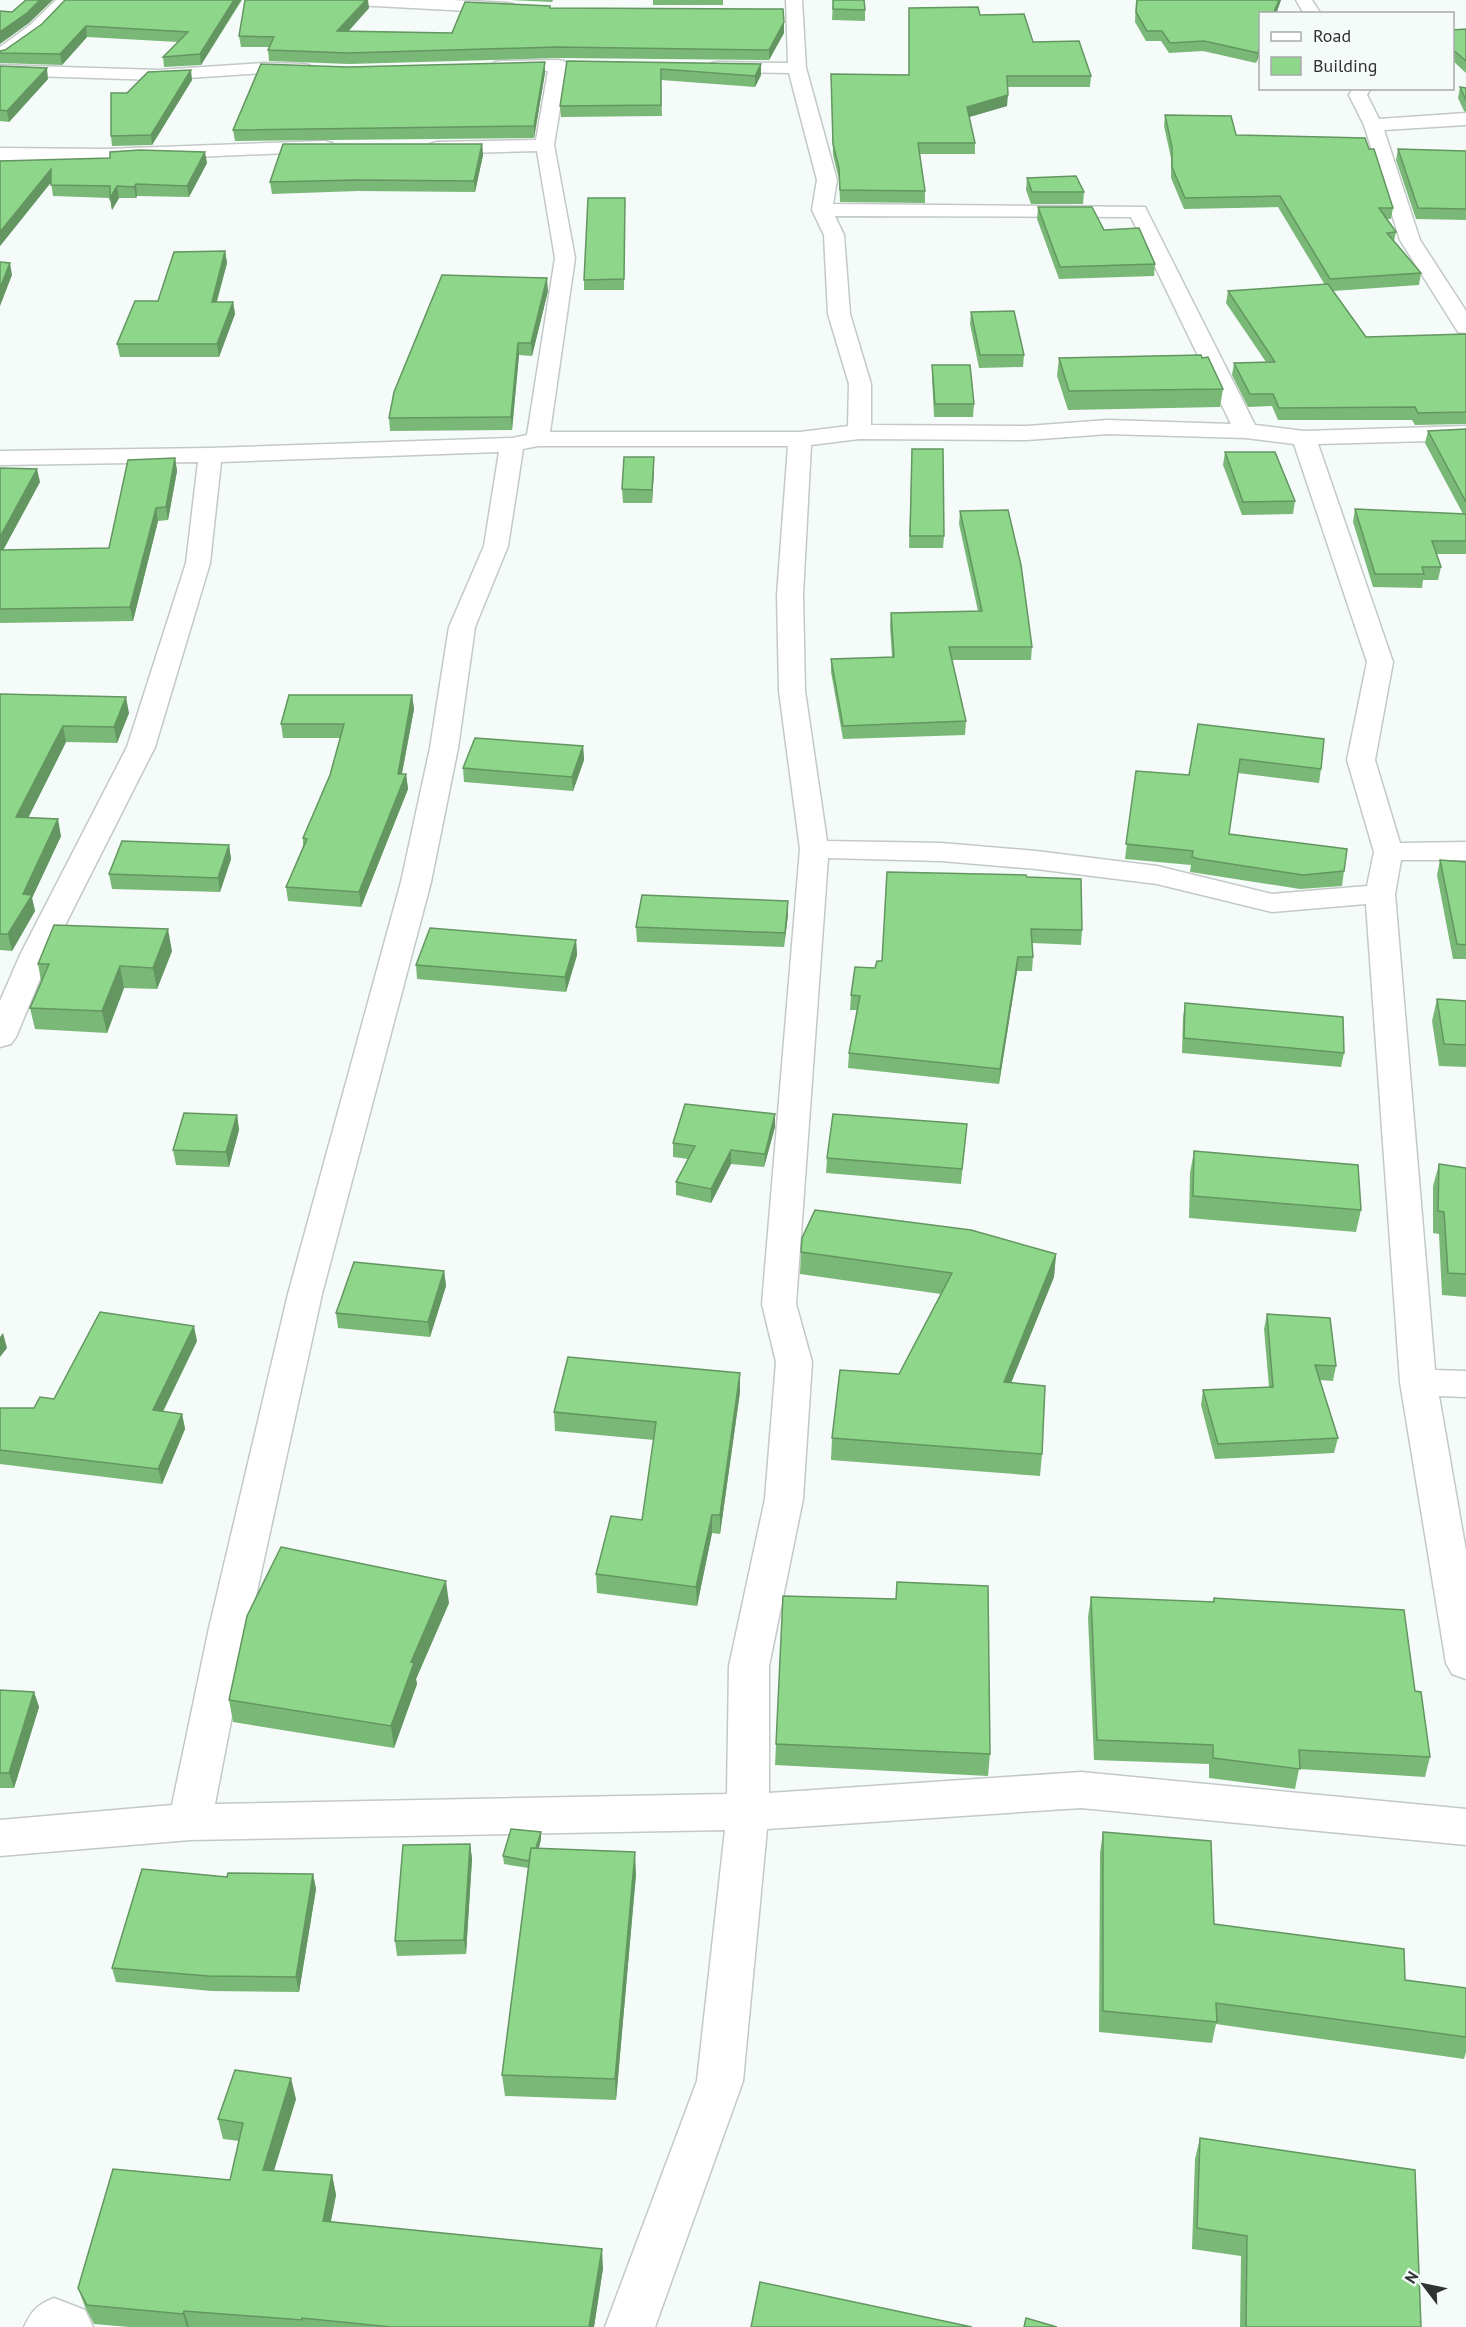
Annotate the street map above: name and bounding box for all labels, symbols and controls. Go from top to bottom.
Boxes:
legend [1259,12,1454,90]
text: Road [1313,24,1351,47]
text: Building [1313,54,1377,77]
north arrow [1394,2255,1454,2315]
text: N [1400,2267,1423,2287]

